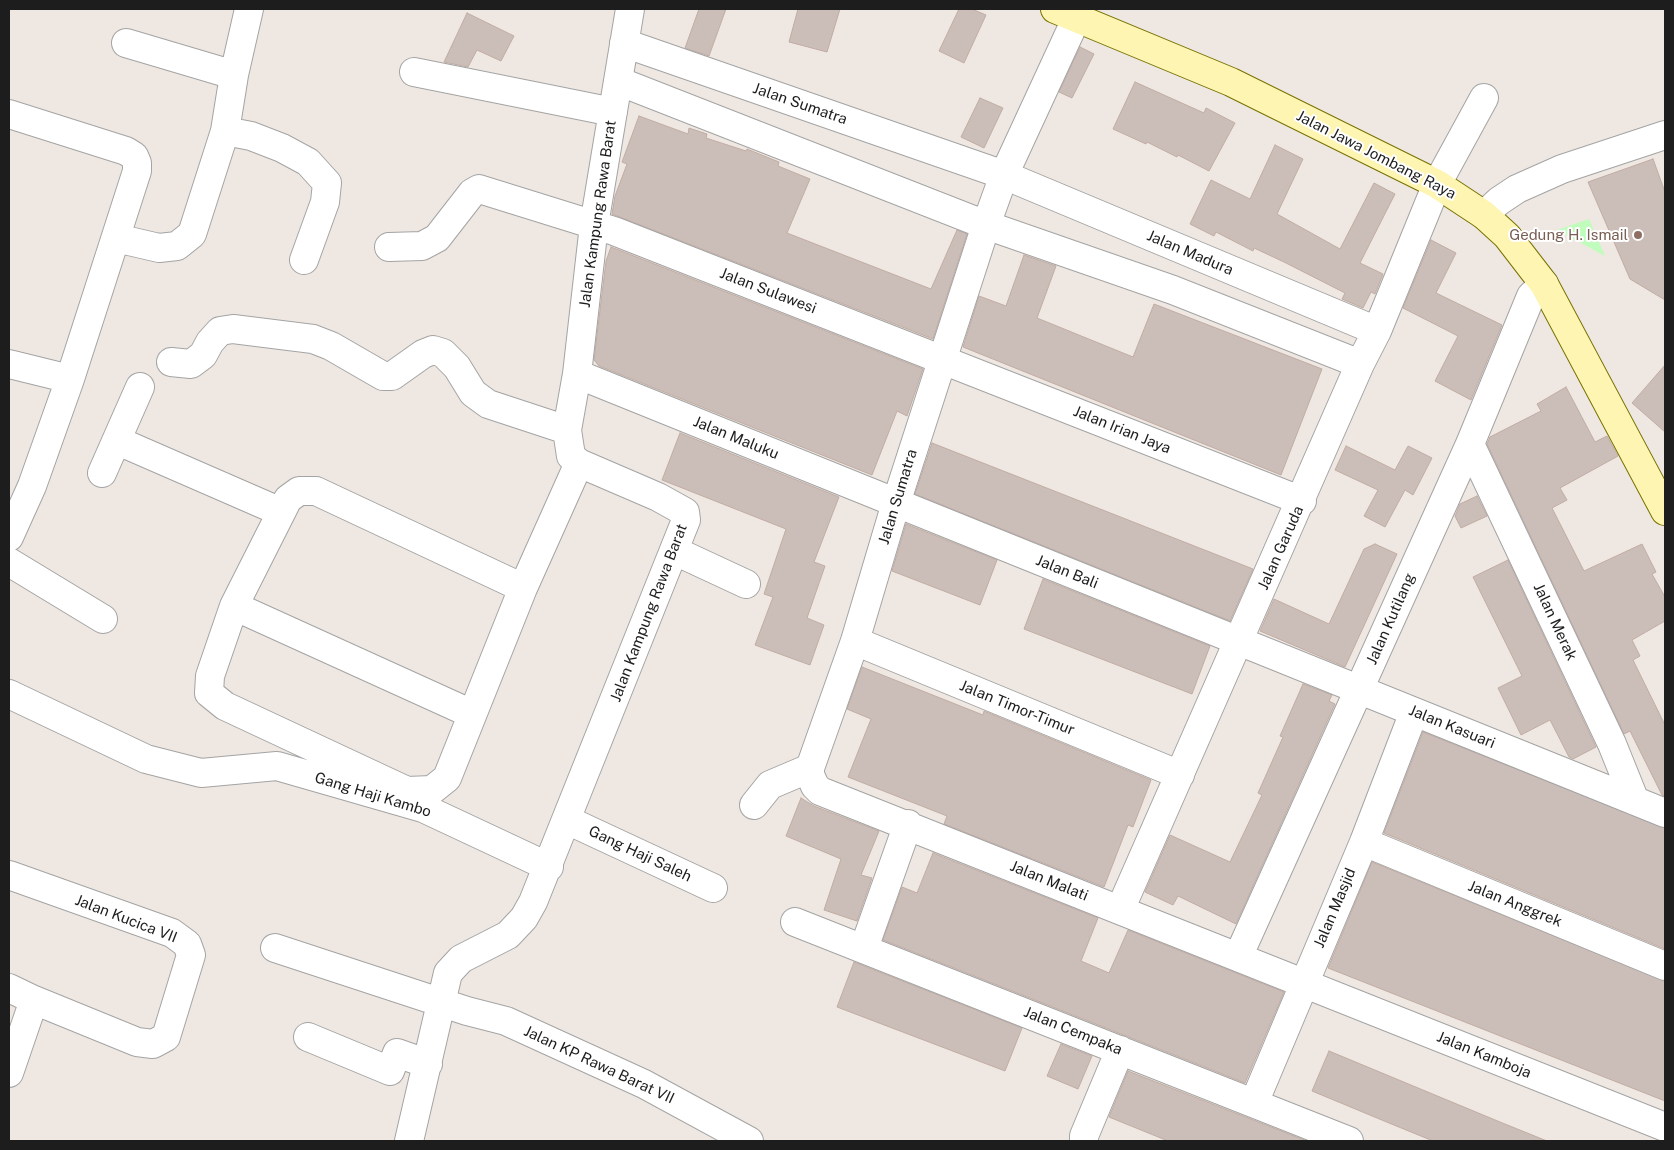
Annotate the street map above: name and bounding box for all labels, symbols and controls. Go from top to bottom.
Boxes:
street label: Jalan Sumatra [750,79,850,129]
street label: Jalan Jawa Jombang Raya [1293,107,1459,203]
street label: Jalan Kampung Rawa Barat [576,119,620,309]
place label: Gedung H. Ismail [1509,226,1628,244]
street label: Jalan Madura [1144,227,1236,279]
marker: Gedung H. Ismail [1632,229,1644,241]
street label: Jalan Sulawesi [717,264,819,318]
street label: Jalan Irian Jaya [1071,402,1173,458]
street label: Jalan Maluku [691,413,781,463]
street label: Jalan Sumatra [875,447,921,547]
street label: Jalan Garuda [1254,503,1308,593]
street label: Jalan Kampung Rawa Barat [607,521,691,705]
street label: Jalan Bali [1033,551,1101,593]
street label: Jalan Kutilang [1363,571,1419,667]
street label: Jalan Merak [1529,581,1581,663]
street label: Jalan Timor-Timur [957,677,1077,739]
street label: Jalan Kasuari [1406,701,1498,753]
street label: Gang Haji Kambo [313,769,433,821]
street label: Gang Haji Saleh [586,822,694,886]
street label: Jalan Malati [1007,857,1091,905]
street label: Jalan Masjid [1310,865,1360,951]
street label: Jalan Anggrek [1465,877,1565,931]
street label: Jalan Kucica VII [72,891,180,947]
street label: Jalan Cempaka [1021,1003,1125,1059]
street label: Jalan KP Rawa Barat VII [521,1022,677,1108]
street label: Jalan Kamboja [1434,1028,1534,1082]

